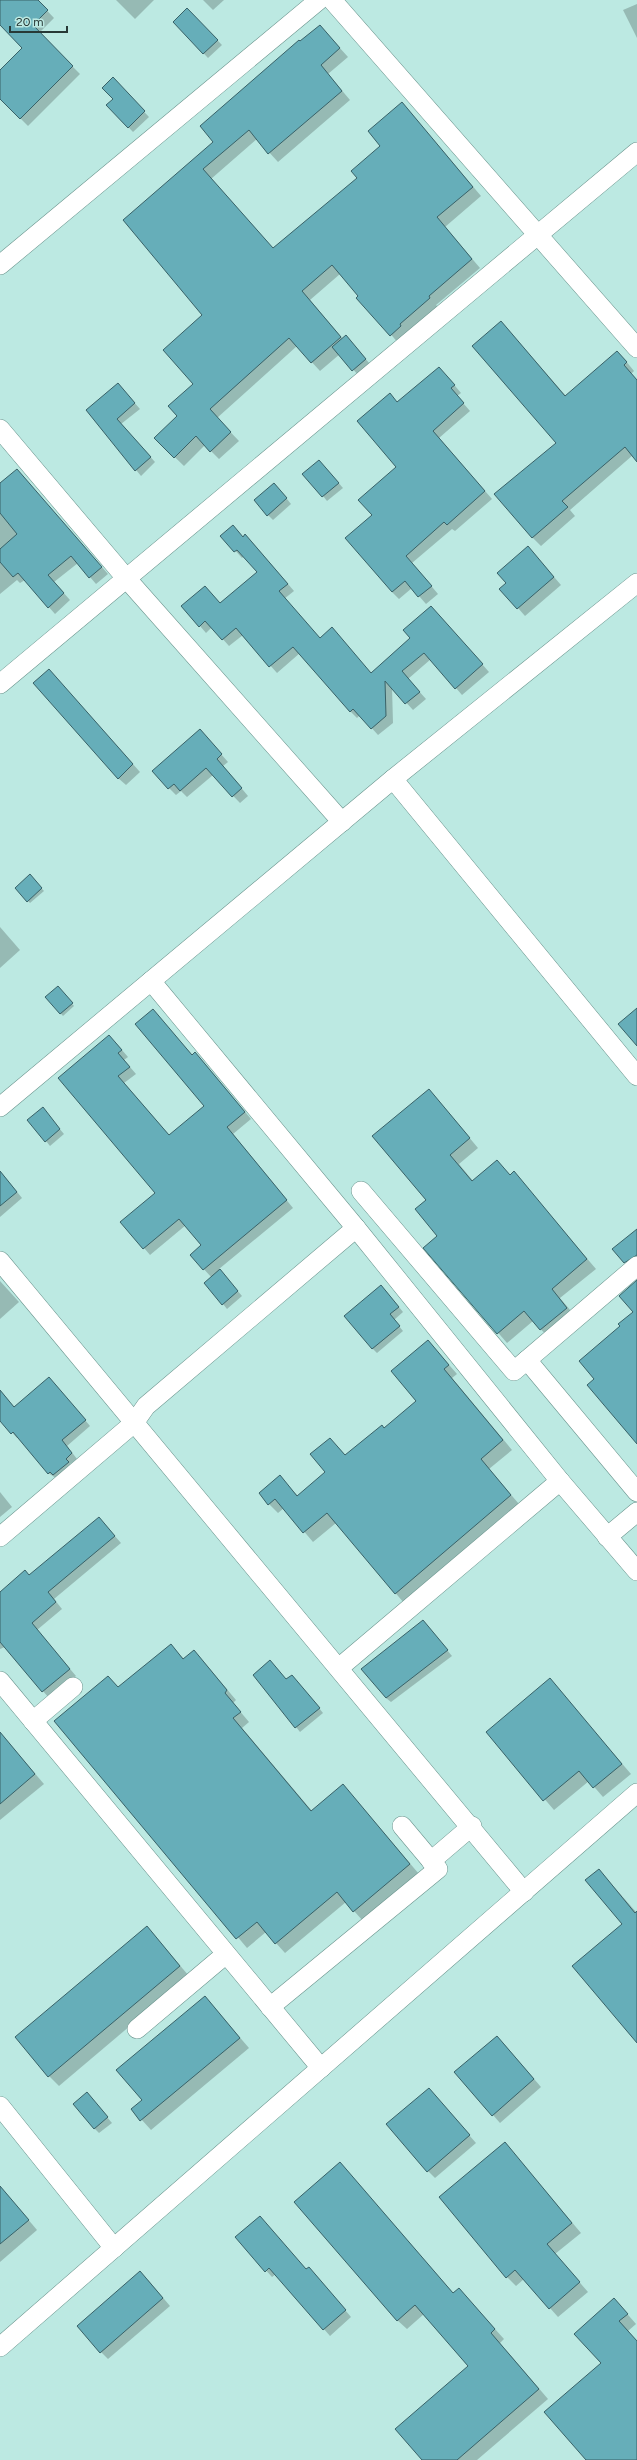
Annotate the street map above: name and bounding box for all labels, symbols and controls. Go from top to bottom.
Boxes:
scale bar [10,8,67,34]
text: 20 m [16,15,44,29]

